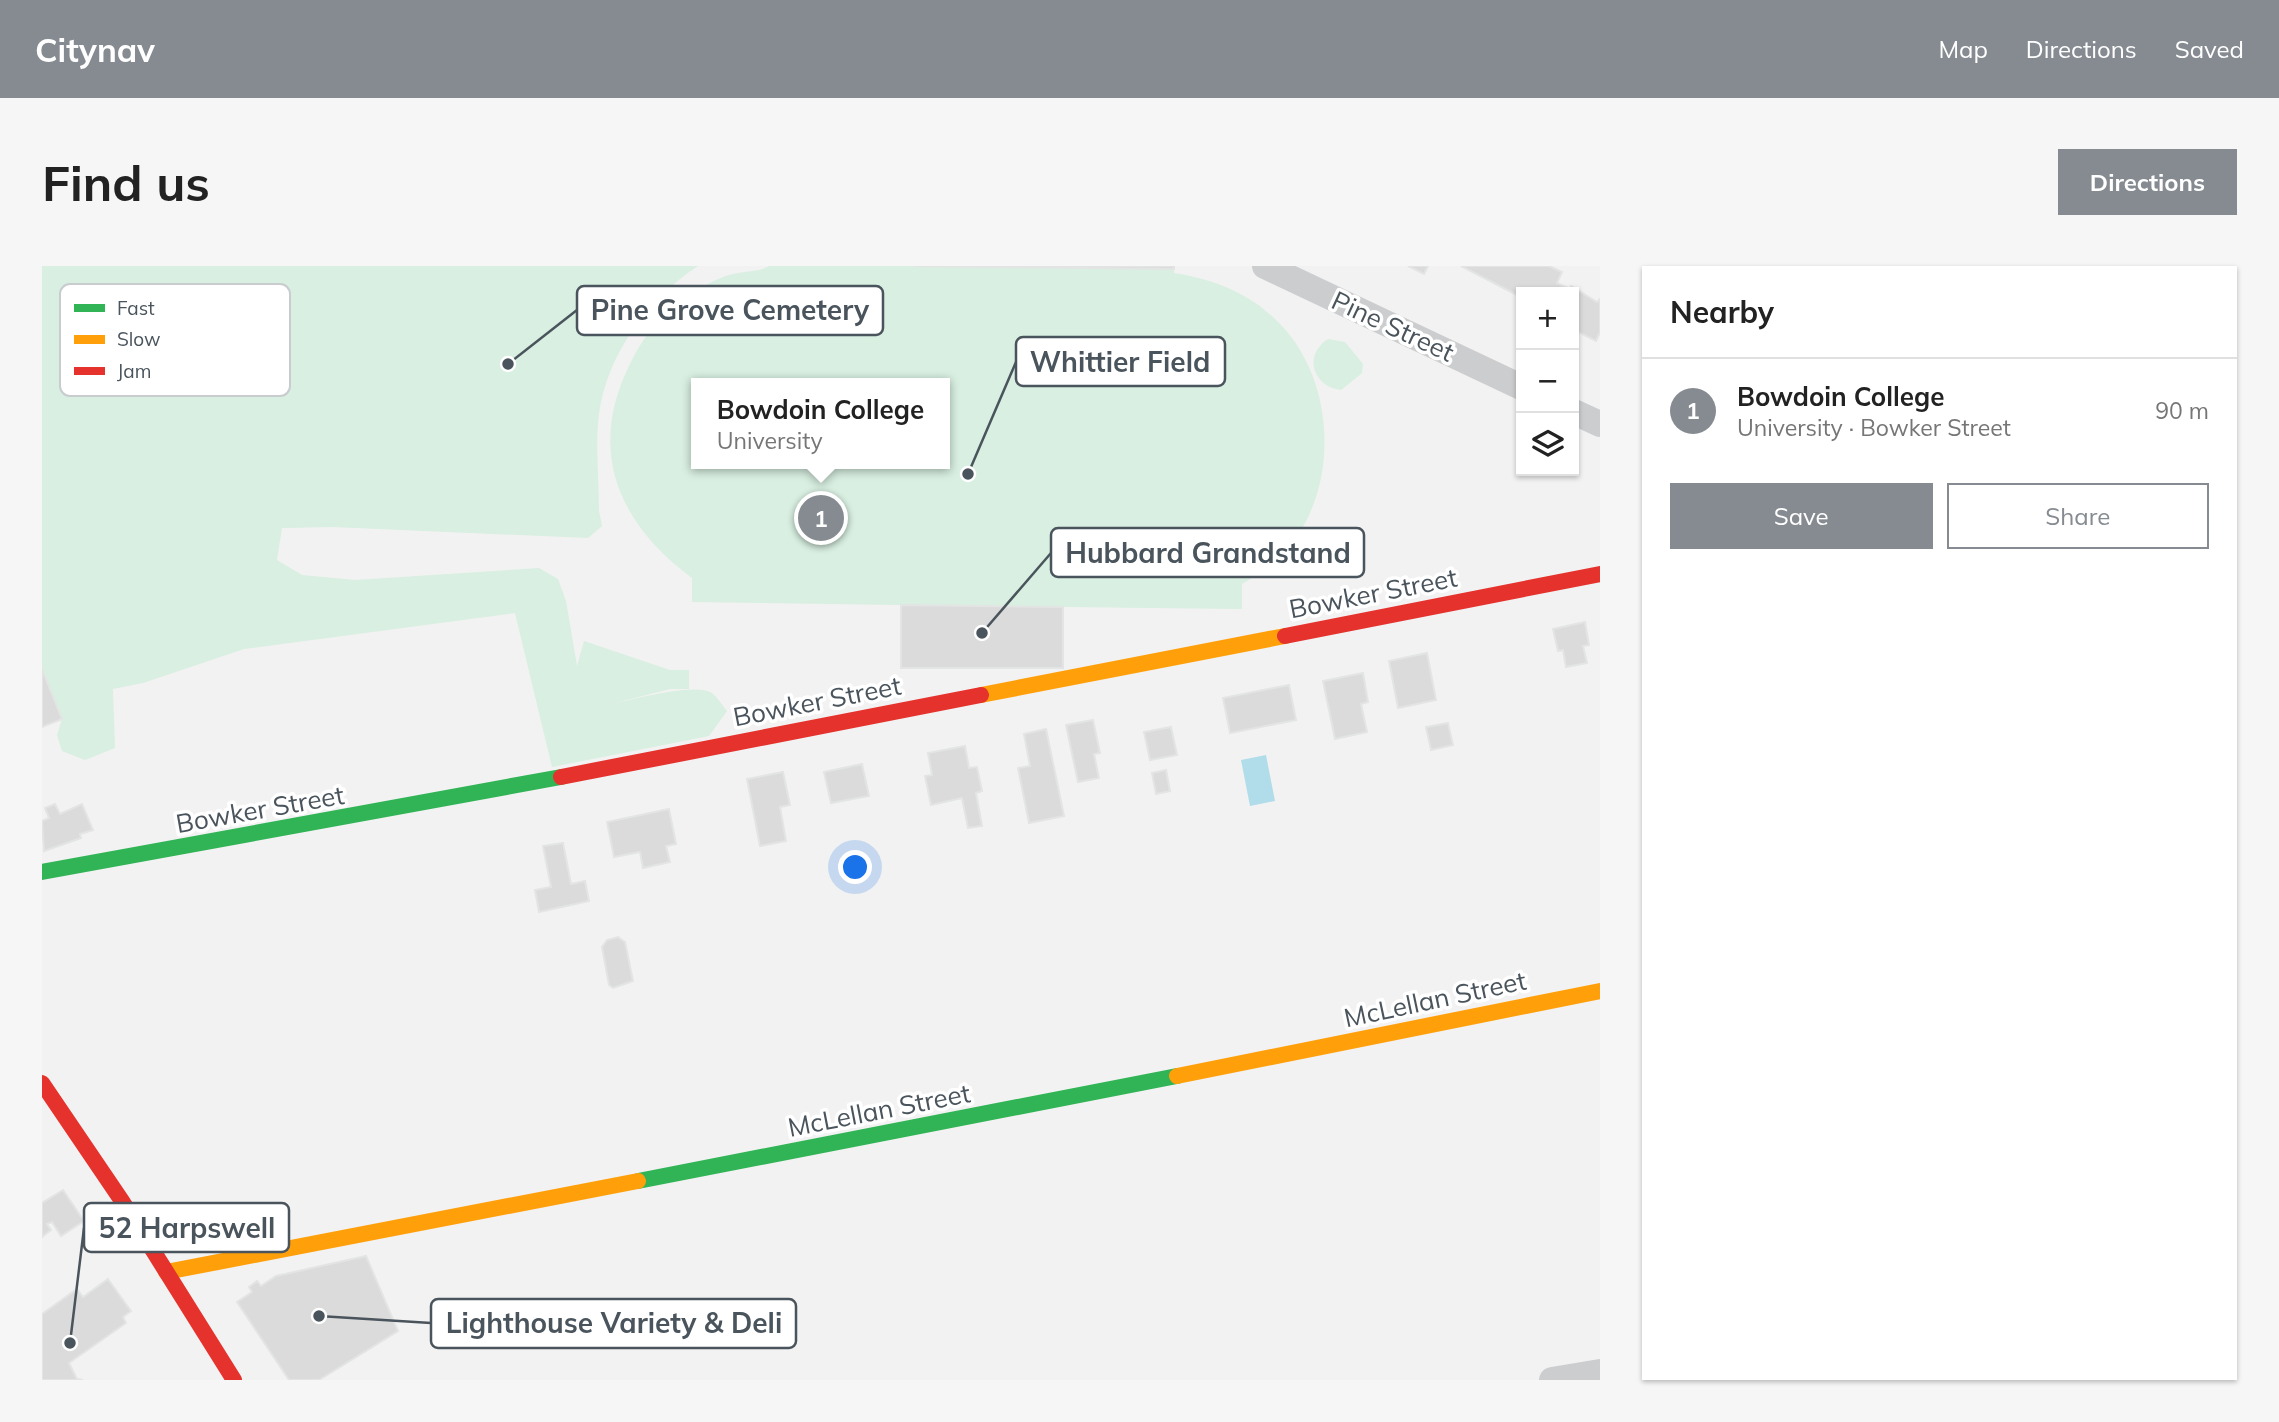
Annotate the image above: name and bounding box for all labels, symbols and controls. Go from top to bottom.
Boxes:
text: Citynav [35,29,155,70]
text: Map [1938,34,1988,64]
text: Directions [2026,34,2137,64]
text: Saved [2175,34,2244,64]
button: Directions [2058,149,2237,215]
text: Find us [42,152,210,213]
street label: Pine Street [1327,283,1459,369]
legend [60,284,290,396]
callout: Pine Grove Cemetery [577,286,883,335]
map controls [1516,287,1579,476]
button: + [1516,287,1579,350]
text: Pine Grove Cemetery [591,292,870,327]
text: Nearby [1670,293,1774,331]
text: Fast [117,296,155,320]
text: Slow [117,327,161,351]
callout: Whittier Field [1016,337,1225,386]
text: Whittier Field [1030,344,1210,379]
button: − [1516,350,1579,413]
text: Jam [117,359,151,383]
popup [691,378,950,469]
text: Bowdoin College [1737,380,1944,413]
text: Bowdoin College [717,393,924,426]
text: 1 [1686,396,1700,425]
text: 90 m [2155,396,2209,425]
button: layers [1516,413,1579,476]
text: University · Bowker Street [1737,413,2011,442]
text: University [717,426,823,455]
button: Save [1670,483,1933,549]
button: Share [1947,483,2209,549]
pin: 1 [798,492,844,544]
callout: Hubbard Grandstand [1051,528,1364,577]
text: Hubbard Grandstand [1065,535,1351,570]
street label: Bowker Street [1286,561,1460,625]
street label: Bowker Street [730,669,904,733]
street label: Bowker Street [173,778,347,840]
your location [838,850,872,884]
street label: McLellan Street [1341,964,1529,1034]
street label: McLellan Street [785,1076,973,1144]
callout: 52 Harpswell [84,1203,289,1252]
text: 52 Harpswell [99,1210,275,1245]
callout: Lighthouse Variety & Deli [431,1299,796,1348]
text: Lighthouse Variety & Deli [446,1305,782,1340]

